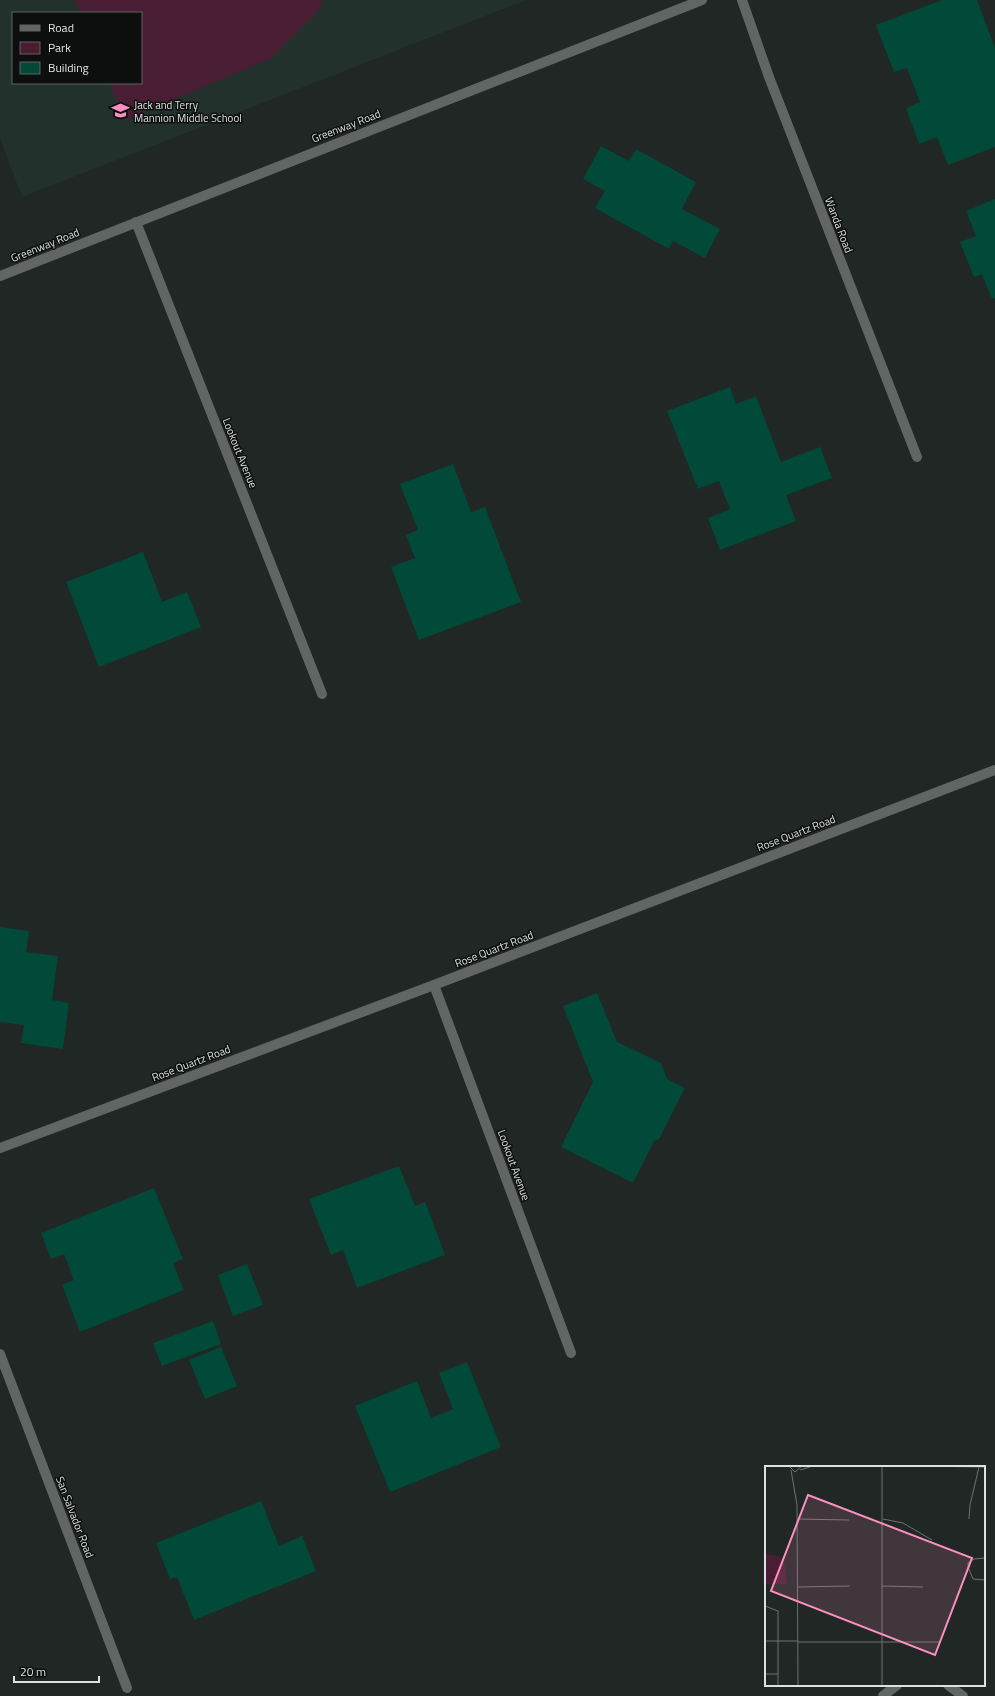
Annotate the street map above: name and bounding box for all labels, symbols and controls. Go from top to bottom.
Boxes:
legend [12,12,142,84]
text: Road [48,18,74,37]
text: Park [48,38,71,57]
text: Building [48,58,89,77]
place label: Jack and Terry Mannion Middle School [134,97,242,126]
school or university icon: Jack and Terry Mannion Middle School [111,101,131,121]
street label: Greenway Road [309,105,383,147]
street label: Wanda Road [821,195,857,255]
street label: Greenway Road [8,224,82,266]
street label: Lookout Avenue [219,416,261,491]
street label: Rose Quartz Road [754,811,838,855]
street label: Rose Quartz Road [452,927,536,971]
street label: Rose Quartz Road [149,1041,233,1085]
street label: Lookout Avenue [494,1127,534,1203]
inset map [765,1466,985,1686]
street label: San Salvador Road [52,1474,98,1560]
scale bar [14,1658,99,1684]
text: 20 m [20,1662,46,1681]

